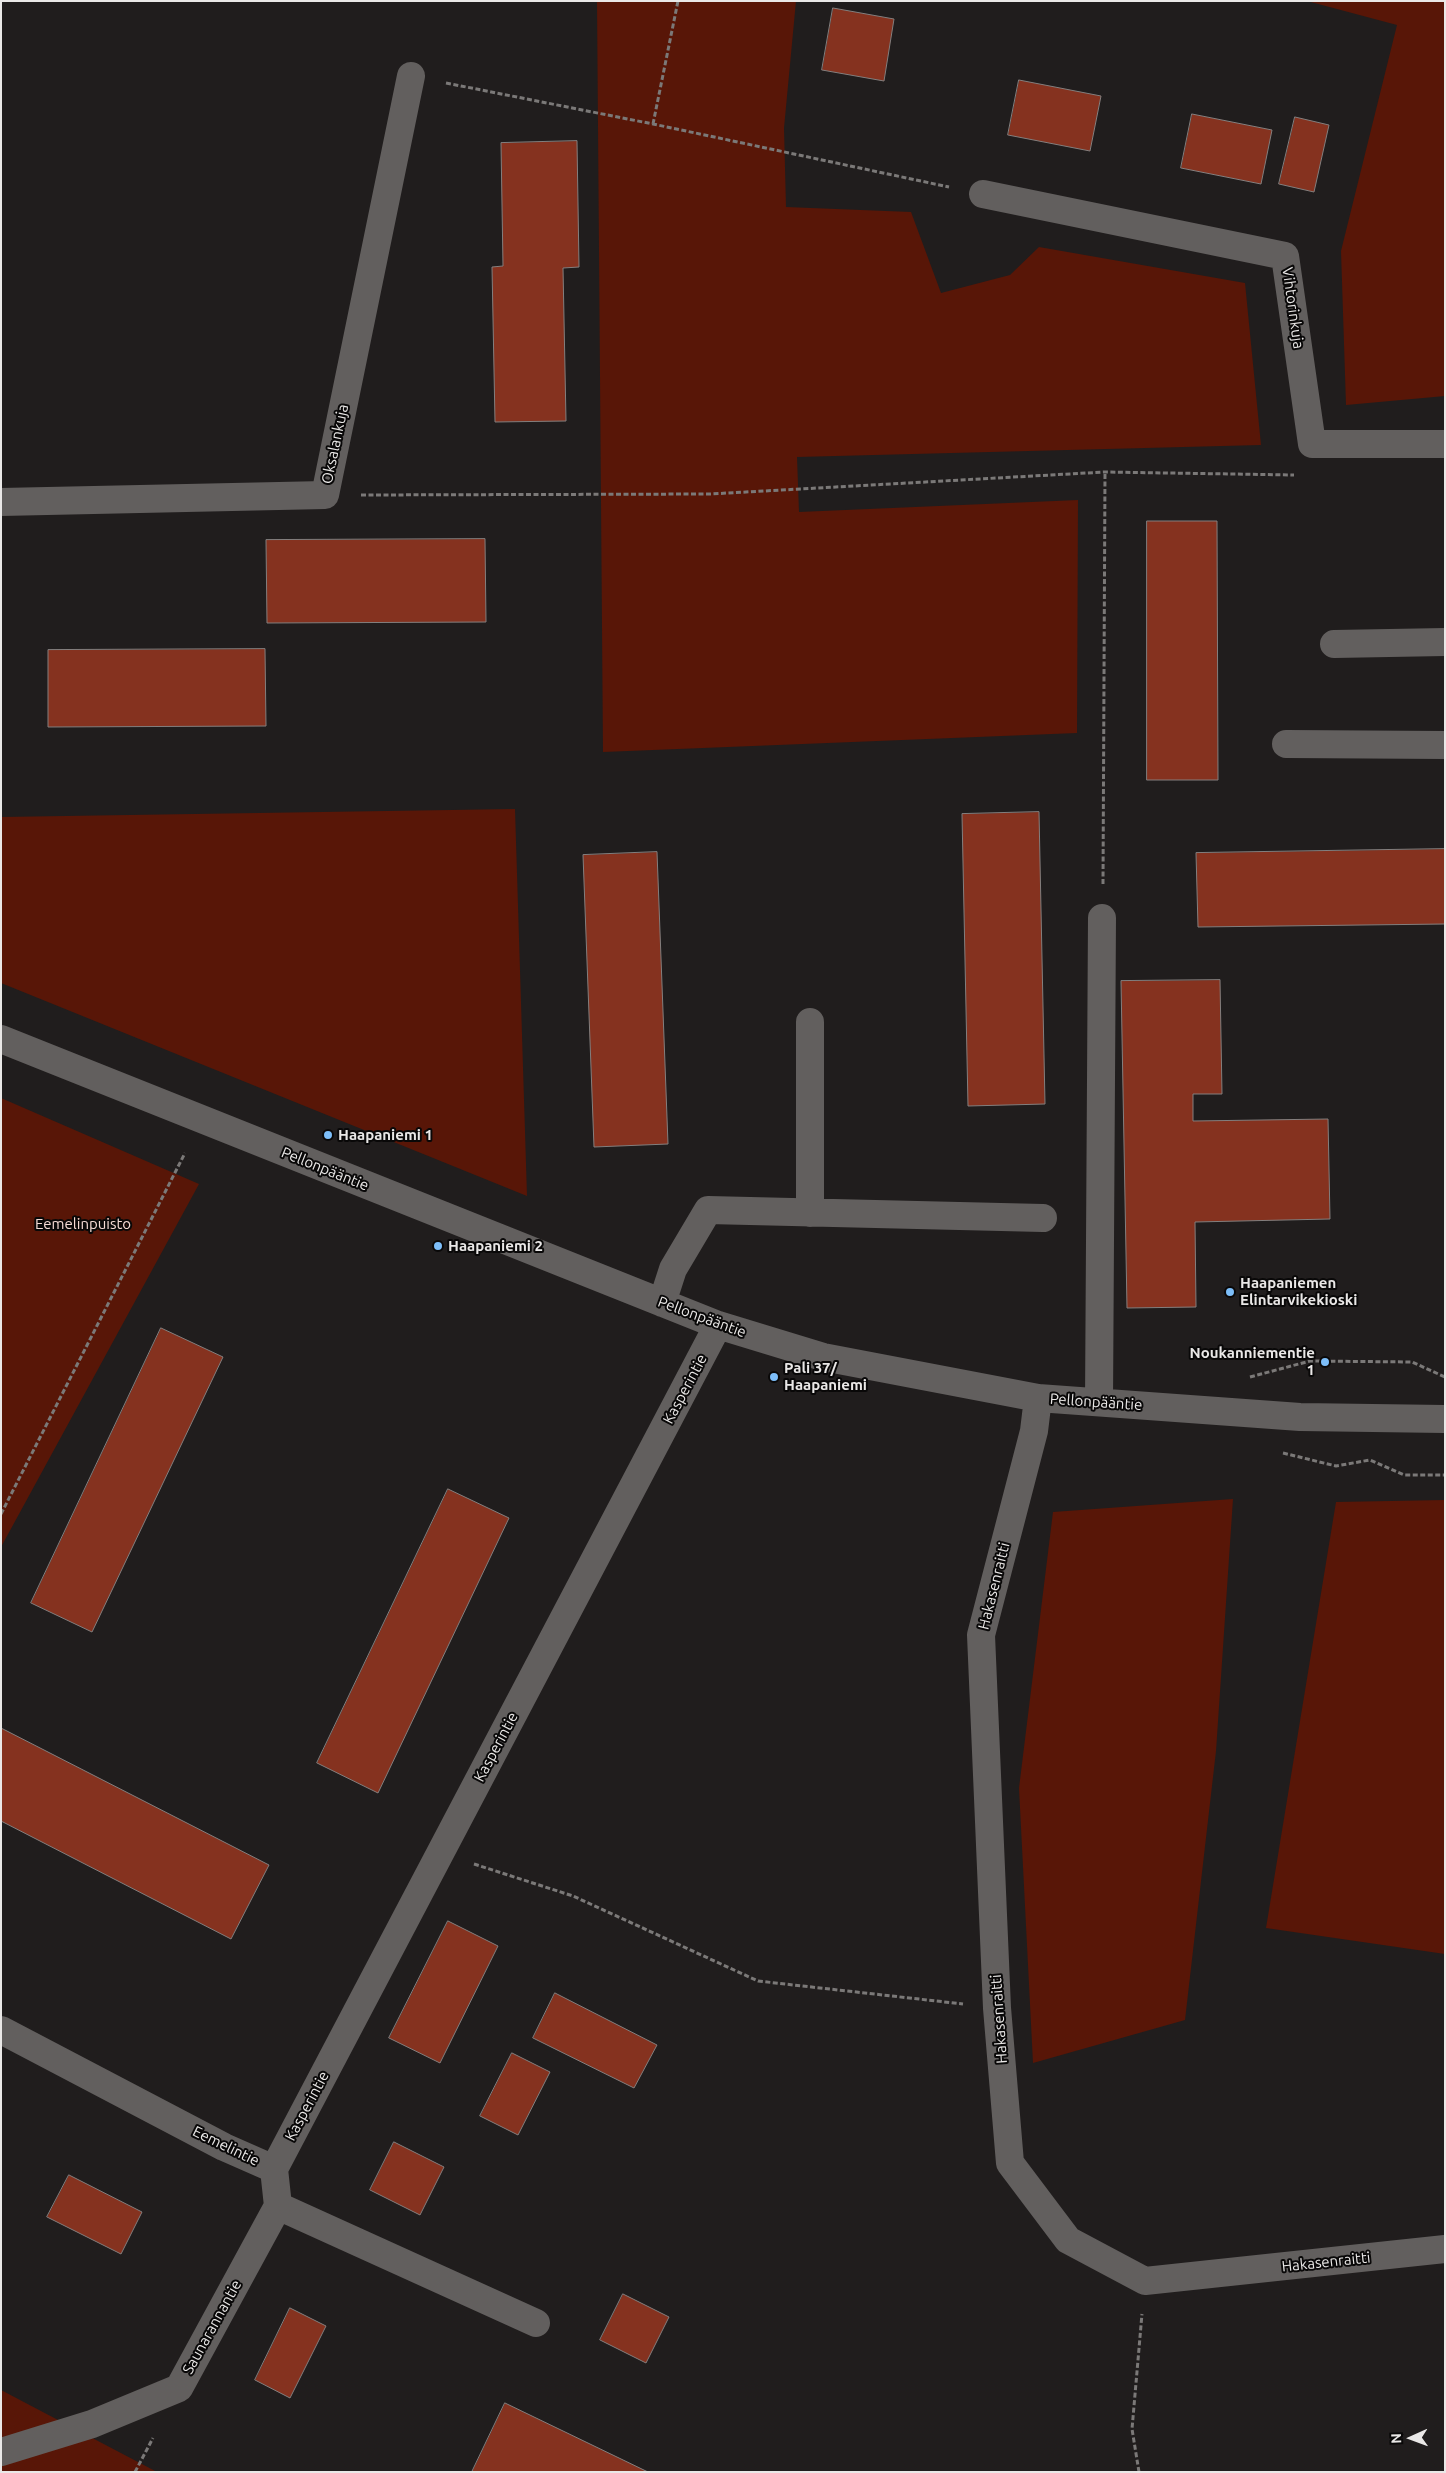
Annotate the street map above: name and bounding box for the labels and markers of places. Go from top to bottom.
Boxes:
place label: Haapaniemi 1 [338,1126,433,1144]
marker: Haapaniemi 1 [322,1129,334,1141]
place label: Haapaniemi 2 [448,1237,543,1255]
marker: Haapaniemi 2 [432,1240,444,1252]
place label: Haapaniemen Elintarvikekioski [1240,1274,1357,1309]
marker: Haapaniemen Elintarvikekioski [1224,1286,1236,1298]
place label: Noukanniementie 1 [1190,1344,1315,1379]
marker: Noukanniementie 1 [1319,1356,1331,1368]
place label: Pali 37/ Haapaniemi [784,1359,867,1394]
marker: Pali 37/ Haapaniemi [768,1371,780,1383]

